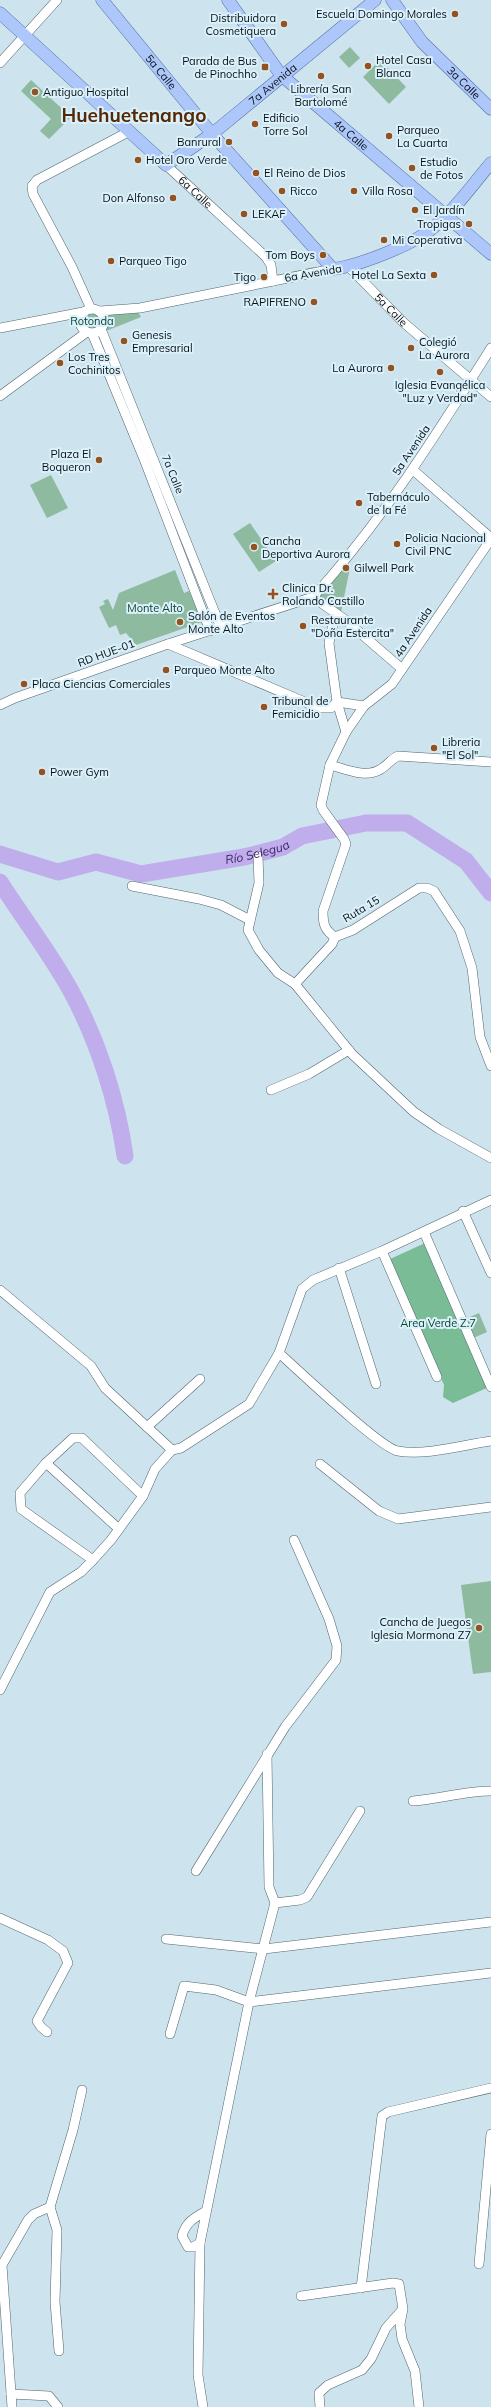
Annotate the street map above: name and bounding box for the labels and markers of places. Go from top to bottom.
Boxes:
place label: Escuela Domingo Morales [316,7,447,21]
marker: Escuela Domingo Morales [450,9,460,19]
place label: Distribuidora Cosmetiquera [206,11,276,38]
marker: Distribuidora Cosmetiquera [279,19,289,29]
place label: Hotel Casa Blanca [376,53,432,80]
place label: Parada de Bus de Pinochho [182,54,257,81]
marker: Hotel Casa Blanca [363,61,373,71]
marker: Parada de Bus de Pinochho [260,62,270,72]
marker: Librería San Bartolomé [316,71,326,81]
place label: Librería San Bartolomé [290,82,352,109]
place label: Antiguo Hospital [43,85,129,99]
marker: Antiguo Hospital [30,87,40,97]
place label: Edificio Torre Sol [263,111,308,138]
marker: Edificio Torre Sol [250,119,260,129]
place label: Parqueo La Cuarta [397,123,448,150]
marker: Parqueo La Cuarta [384,131,394,141]
place label: Banrural [177,135,221,149]
marker: Banrural [224,137,234,147]
place label: Hotel Oro Verde [146,153,227,167]
marker: Hotel Oro Verde [133,155,143,165]
place label: Estudio de Fotos [420,155,463,182]
marker: Estudio de Fotos [407,163,417,173]
place label: El Reino de Dios [264,166,346,180]
marker: El Reino de Dios [251,168,261,178]
place label: Ricco [290,184,317,198]
place label: Villa Rosa [362,184,413,198]
marker: Ricco [277,186,287,196]
marker: Villa Rosa [349,186,359,196]
place label: Don Alfonso [102,191,165,205]
marker: Don Alfonso [168,193,178,203]
place label: El Jardín [423,203,465,217]
marker: El Jardín [410,205,420,215]
place label: LEKAF [252,207,285,221]
marker: LEKAF [239,209,249,219]
place label: Tropigas [417,217,461,231]
marker: Tropigas [464,219,474,229]
place label: Mi Coperativa [392,233,462,247]
marker: Mi Coperativa [379,235,389,245]
place label: Tom Boys [266,248,315,262]
marker: Tom Boys [318,250,328,260]
place label: Parqueo Tigo [119,254,187,268]
marker: Parqueo Tigo [106,256,116,266]
place label: Hotel La Sexta [351,268,426,282]
place label: Tigo [234,270,256,284]
marker: Hotel La Sexta [429,270,439,280]
marker: Tigo [259,272,269,282]
place label: RAPIFRENO [243,295,306,309]
marker: RAPIFRENO [309,297,319,307]
place label: Genesis Empresarial [132,328,193,355]
place label: Colegió La Aurora [419,335,470,362]
marker: Genesis Empresarial [119,336,129,346]
marker: Colegió La Aurora [406,343,416,353]
place label: Los Tres Cochinitos [68,350,121,377]
marker: Los Tres Cochinitos [55,358,65,368]
place label: La Aurora [332,361,383,375]
marker: La Aurora [386,363,396,373]
marker: Iglesia Evangélica "Luz y Verdad" [435,367,445,377]
place label: Iglesia Evangélica "Luz y Verdad" [395,378,485,405]
place label: Plaza El Boqueron [42,447,91,474]
marker: Plaza El Boqueron [94,455,104,465]
place label: Tabernáculo de la Fé [367,490,430,517]
marker: Tabernáculo de la Fé [354,498,364,508]
place label: Policia Nacional Civil PNC [405,531,486,558]
place label: Cancha Deportiva Aurora [262,534,350,561]
marker: Policia Nacional Civil PNC [392,539,402,549]
marker: Cancha Deportiva Aurora [249,542,259,552]
place label: Gilwell Park [354,561,414,575]
marker: Gilwell Park [341,563,351,573]
place label: Clinica Dr. Rolando Castillo [282,581,365,608]
marker: Clinica Dr. Rolando Castillo [267,588,279,600]
place label: Salón de Eventos Monte Alto [188,609,275,636]
place label: Restaurante "Doña Estercita" [311,613,394,640]
marker: Salón de Eventos Monte Alto [175,617,185,627]
marker: Restaurante "Doña Estercita" [298,621,308,631]
place label: Parqueo Monte Alto [174,663,275,677]
marker: Parqueo Monte Alto [161,665,171,675]
place label: Placa Ciencias Comerciales [32,677,171,691]
marker: Placa Ciencias Comerciales [19,679,29,689]
place label: Tribunal de Femicidio [272,694,328,721]
marker: Tribunal de Femicidio [259,702,269,712]
place label: Libreria "El Sol" [442,735,480,762]
marker: Libreria "El Sol" [429,743,439,753]
place label: Power Gym [50,765,109,779]
marker: Power Gym [37,767,47,777]
place label: Cancha de Juegos Iglesia Mormona Z7 [371,1615,471,1642]
marker: Cancha de Juegos Iglesia Mormona Z7 [474,1623,484,1633]

